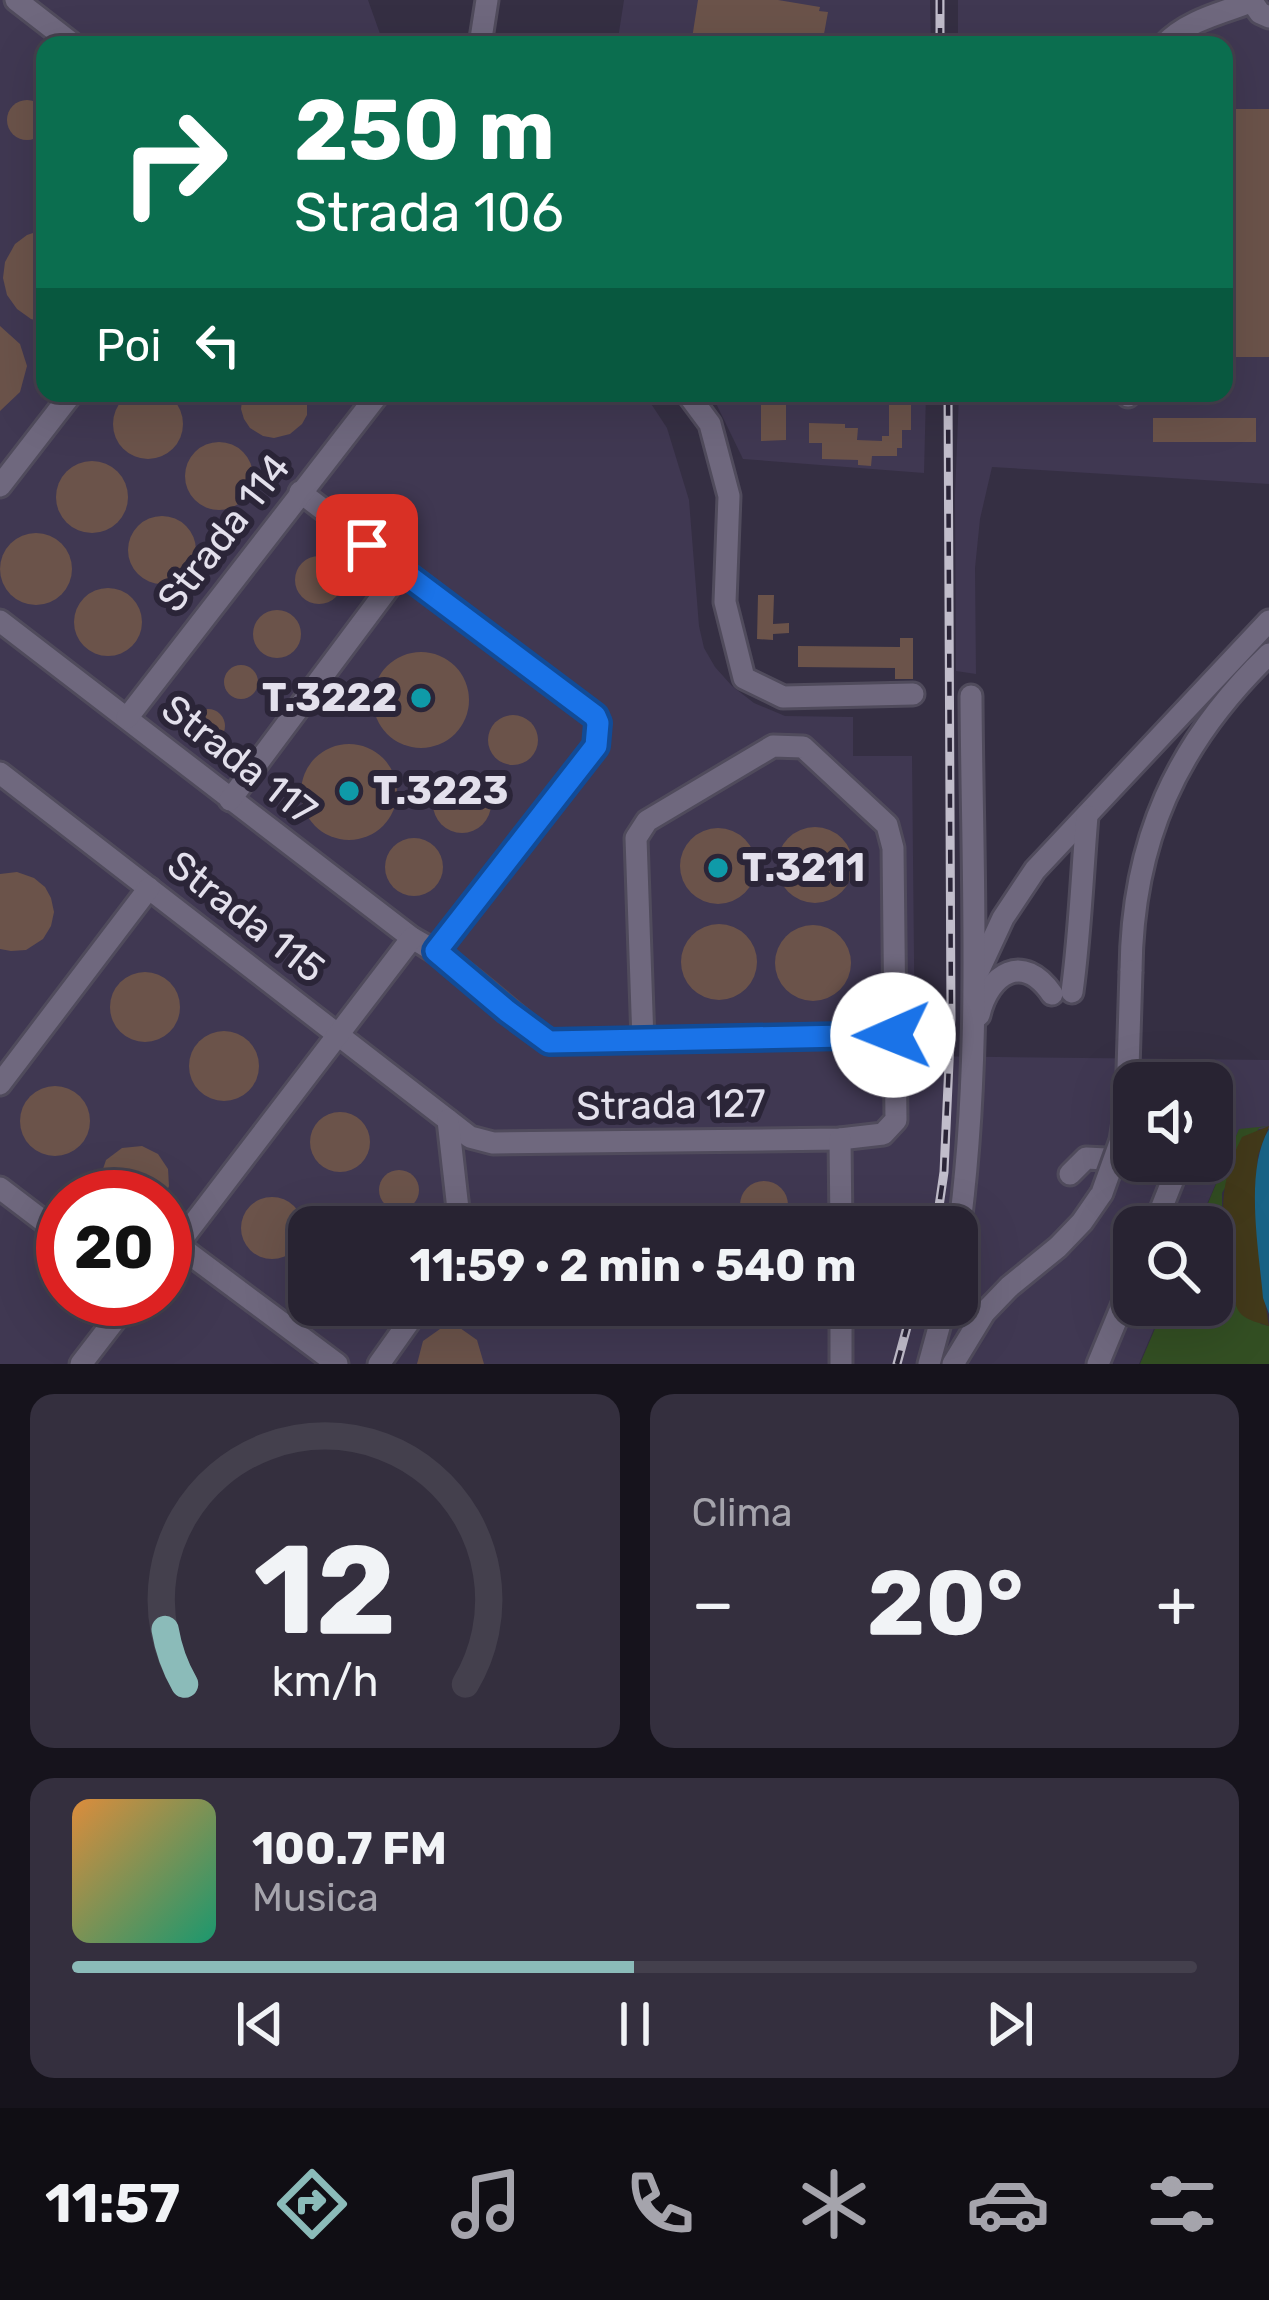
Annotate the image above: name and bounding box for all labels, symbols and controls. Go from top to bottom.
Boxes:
text: 250 m [294,80,555,180]
icon: right [96,84,252,240]
text: Strada 106 [294,181,564,245]
icon: left [185,312,251,378]
text: Poi [96,319,161,372]
street label: Strada 114 [148,445,300,621]
pin [316,494,418,596]
icon: arrive [334,512,400,578]
place label: T.3222 [262,675,397,721]
street label: Strada 117 [153,685,325,835]
marker: T.3222 [408,685,434,711]
place label: T.3223 [373,768,508,814]
marker: T.3223 [336,778,362,804]
street label: Strada 115 [158,842,334,992]
place label: T.3211 [742,845,865,891]
marker: T.3211 [705,855,731,881]
position arrow [830,972,956,1098]
map controls [1113,1062,1233,1326]
button: sound [1113,1062,1233,1182]
street label: Strada 127 [576,1080,766,1130]
speed limit sign: 20 [36,1170,192,1326]
button: search [1113,1206,1233,1326]
text: 11:59 · 2 min · 540 m [410,1239,856,1292]
text: Clima [692,1490,793,1536]
text: 12 [253,1516,396,1664]
text: 20° [867,1550,1023,1657]
text: − [692,1564,734,1643]
text: + [1156,1564,1197,1643]
text: km/h [271,1656,378,1707]
text: 100.7 FM [252,1822,447,1875]
text: Musica [252,1875,379,1921]
icon: previous [227,1991,293,2057]
icon: pause [602,1991,668,2057]
icon: next [977,1991,1043,2057]
icon: directions [270,2162,354,2246]
icon: music [444,2162,528,2246]
icon: phone [618,2162,702,2246]
icon: climate [792,2162,876,2246]
icon: car [966,2162,1050,2246]
icon: filters [1140,2162,1224,2246]
text: 11:57 [45,2172,180,2236]

